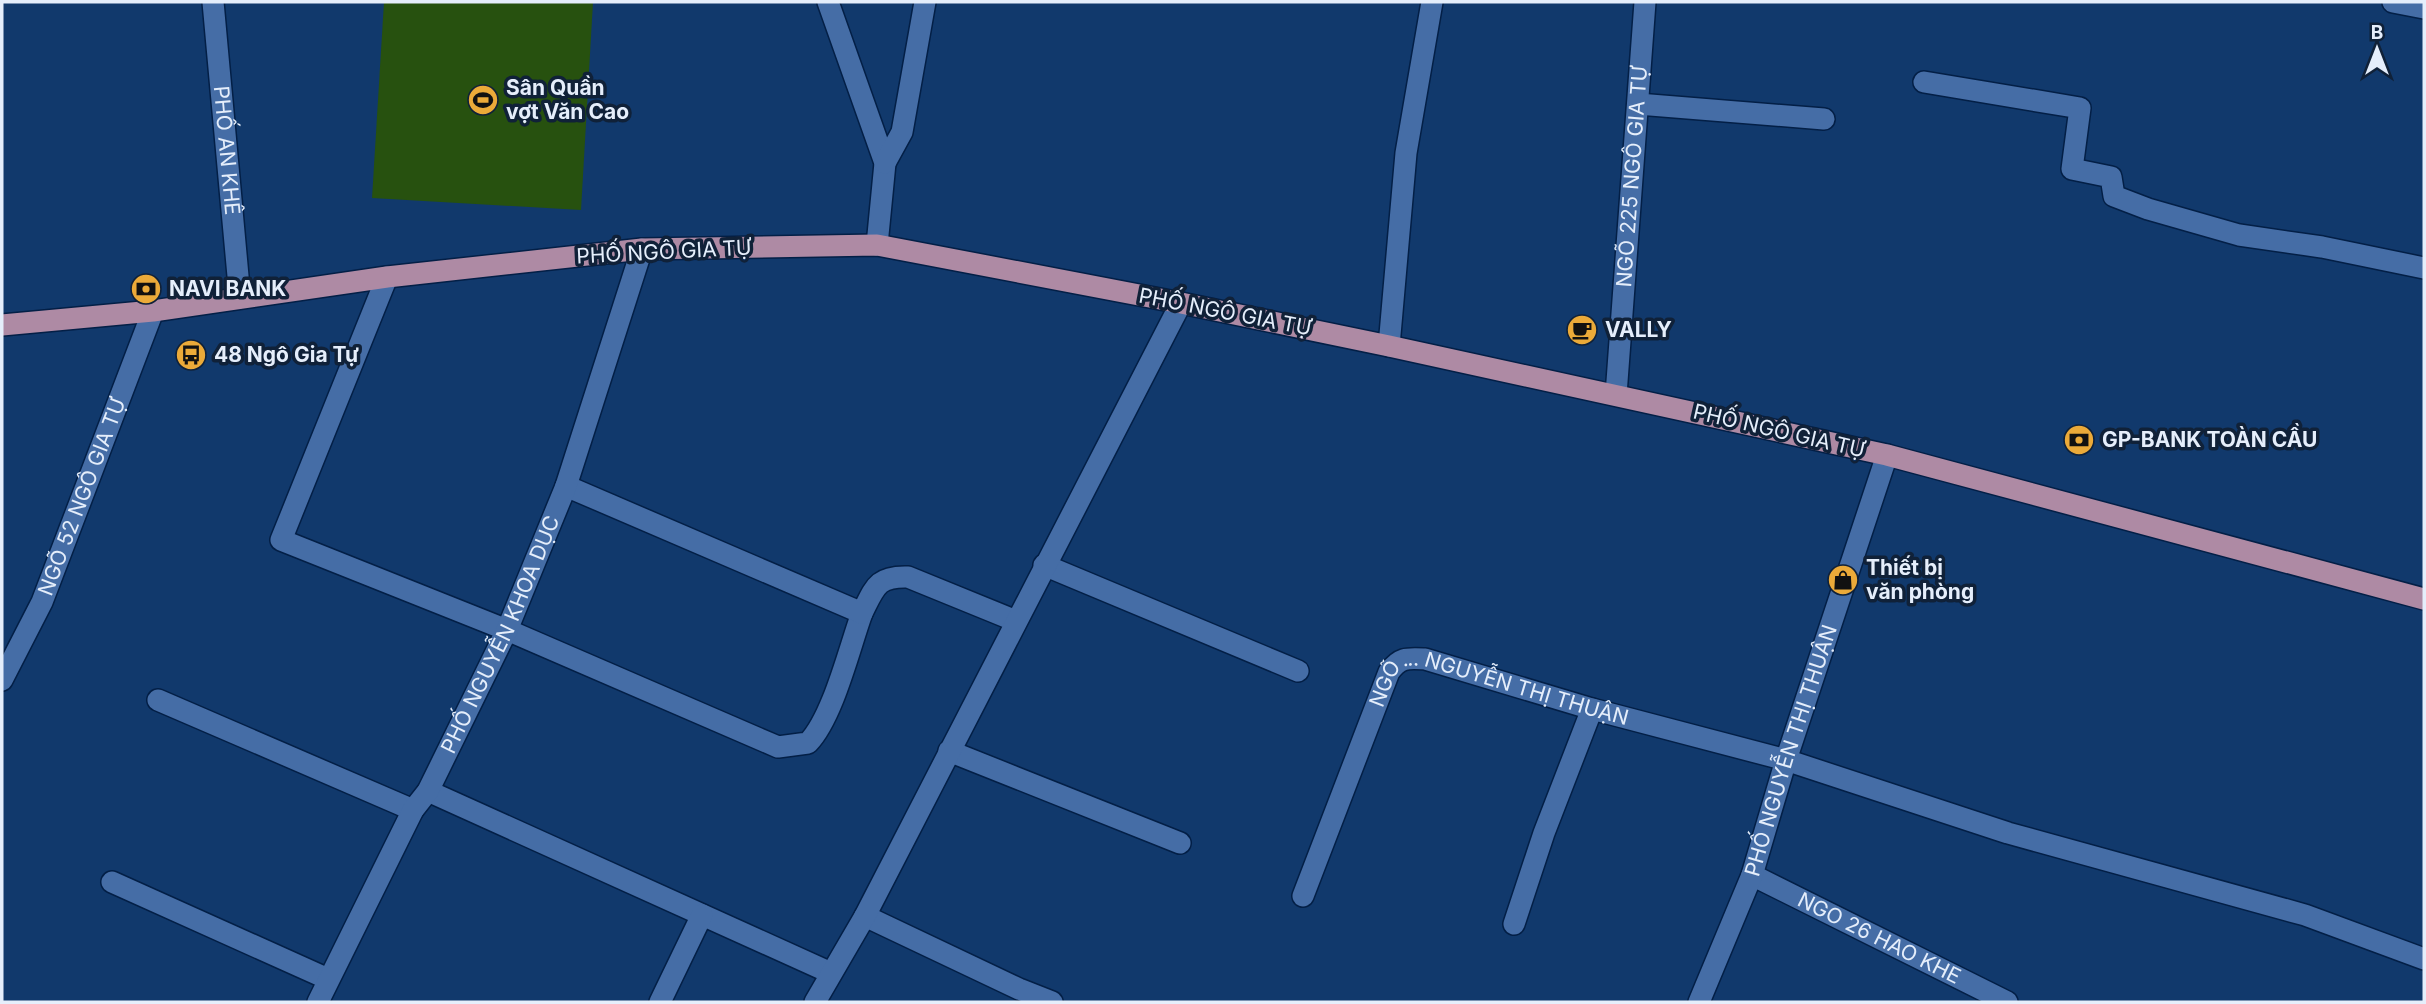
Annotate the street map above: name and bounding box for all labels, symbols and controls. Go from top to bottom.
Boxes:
north arrow [2342,14,2412,84]
text: B [2371,21,2383,44]
street label: NGÕ 225 NGÔ GIA TỰ [1611,64,1652,288]
place label: Sân Quần vợt Văn Cao [506,75,629,124]
sports icon: Sân Quần vợt Văn Cao [466,83,500,117]
street label: PHỐ AN KHÊ [209,85,246,216]
street label: PHỐ NGÔ GIA TỰ [576,230,753,269]
bank icon: NAVI BANK [129,272,163,306]
place label: NAVI BANK [169,276,286,301]
street label: PHỐ NGÔ GIA TỰ [1137,279,1315,341]
cafe icon: VALLY [1565,313,1599,347]
place label: VALLY [1605,317,1672,342]
bus stop icon: 48 Ngô Gia Tự [174,338,208,372]
place label: 48 Ngô Gia Tự [214,342,359,367]
street label: NGÕ 52 NGÔ GIA TỰ [33,394,131,599]
street label: PHỐ NGÔ GIA TỰ [1691,395,1869,463]
bank icon: GP-BANK TOÀN CẦU [2062,423,2096,457]
place label: GP-BANK TOÀN CẦU [2102,423,2317,452]
street label: PHỐ NGUYỄN KHOA DỤC [435,512,565,757]
place label: Thiết bị văn phòng [1866,555,1974,604]
shop icon: Thiết bị văn phòng [1826,563,1860,597]
street label: PHỐ NGUYỄN THỊ THUẬN [1739,622,1842,879]
text: NGÕ ... NGUYỄN THỊ THUẬN [1364,645,1631,730]
street label: NGÕ ... NGUYỄN THỊ THUẬN [1361,703,1651,733]
street label: NGO 26 HAO KHE [1794,887,1965,989]

